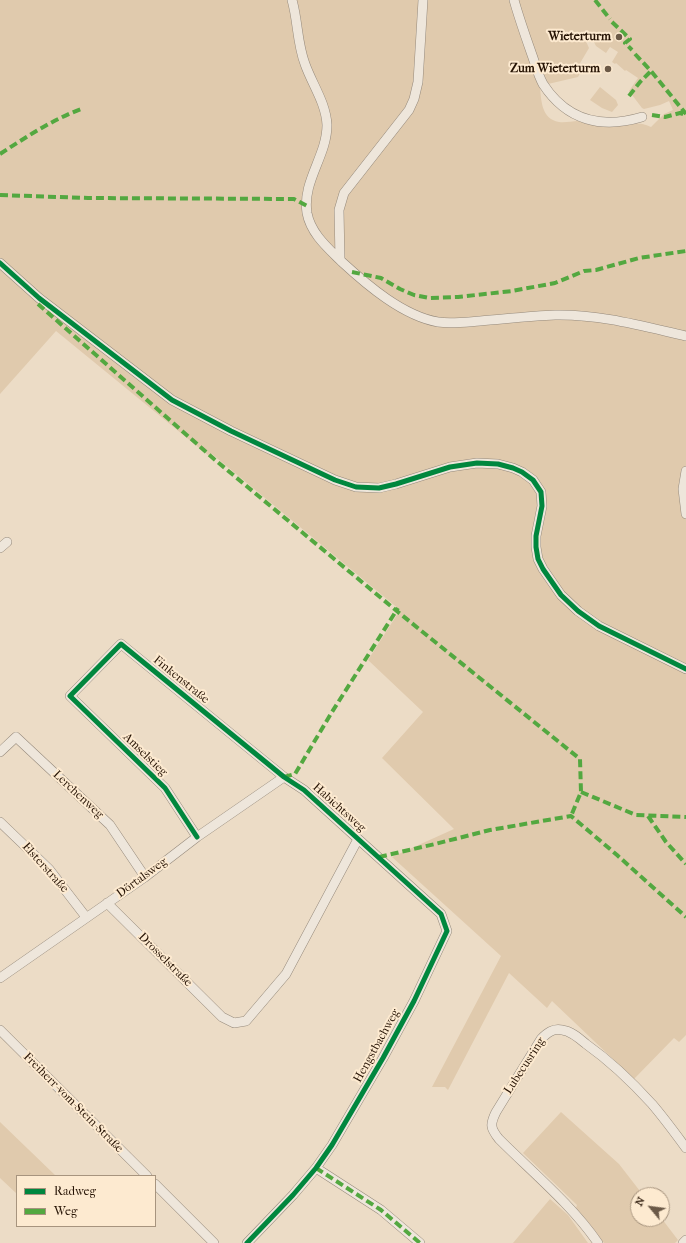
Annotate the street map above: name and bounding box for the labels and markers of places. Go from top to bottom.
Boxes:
place label: Wieterturm [548,30,611,44]
marker: Wieterturm [614,32,624,42]
place label: Zum Wieterturm [510,62,600,76]
marker: Zum Wieterturm [603,64,613,74]

